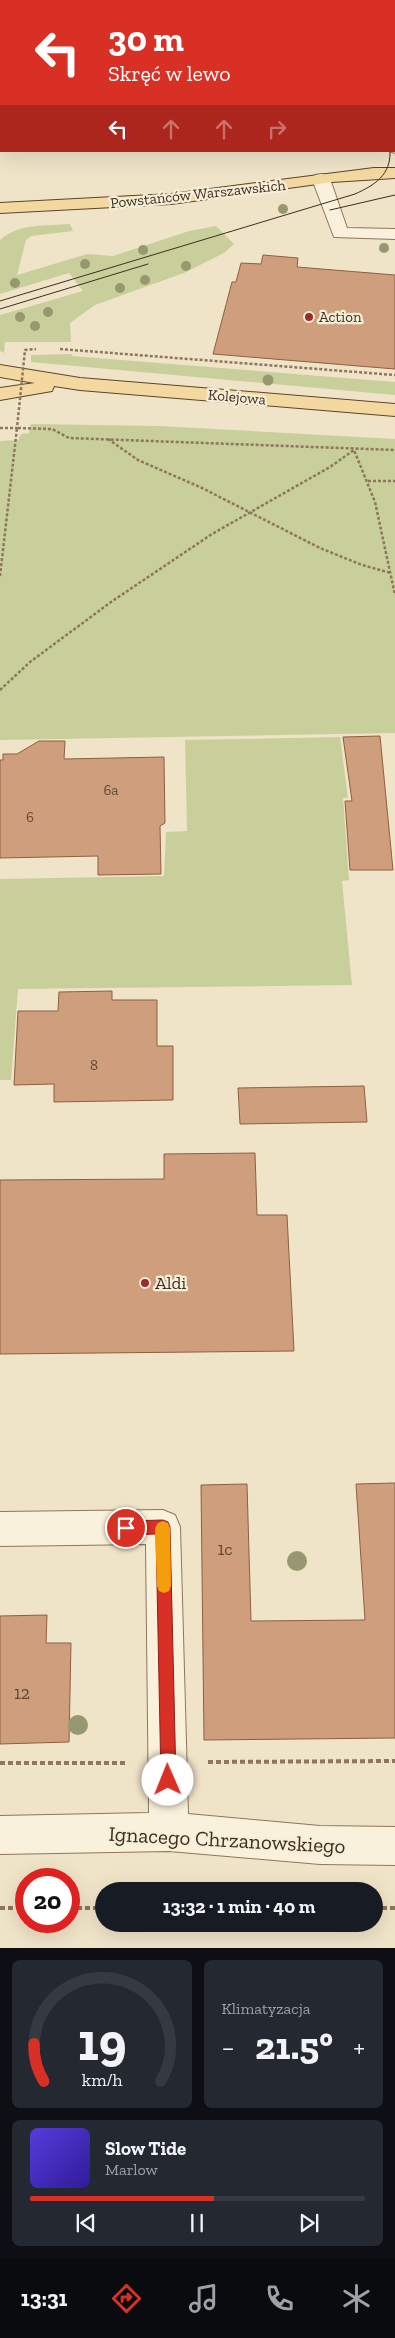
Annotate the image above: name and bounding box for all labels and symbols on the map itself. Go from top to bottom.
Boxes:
street label: Powstańców Warszawskich [109,176,287,212]
place label: Action [319,308,362,326]
marker: Action [303,311,315,323]
street label: Kolejowa [207,386,267,408]
house number: 6a [103,781,119,799]
house number: 6 [26,808,34,826]
house number: 8 [90,1056,98,1074]
place label: Aldi [155,1272,186,1294]
marker: Aldi [139,1277,151,1289]
pin [105,1507,147,1549]
house number: 1c [217,1538,233,1560]
house number: 12 [14,1682,30,1704]
position arrow [141,1753,193,1805]
street label: Ignacego Chrzanowskiego [108,1821,346,1858]
speed limit sign: 20 [15,1868,80,1933]

